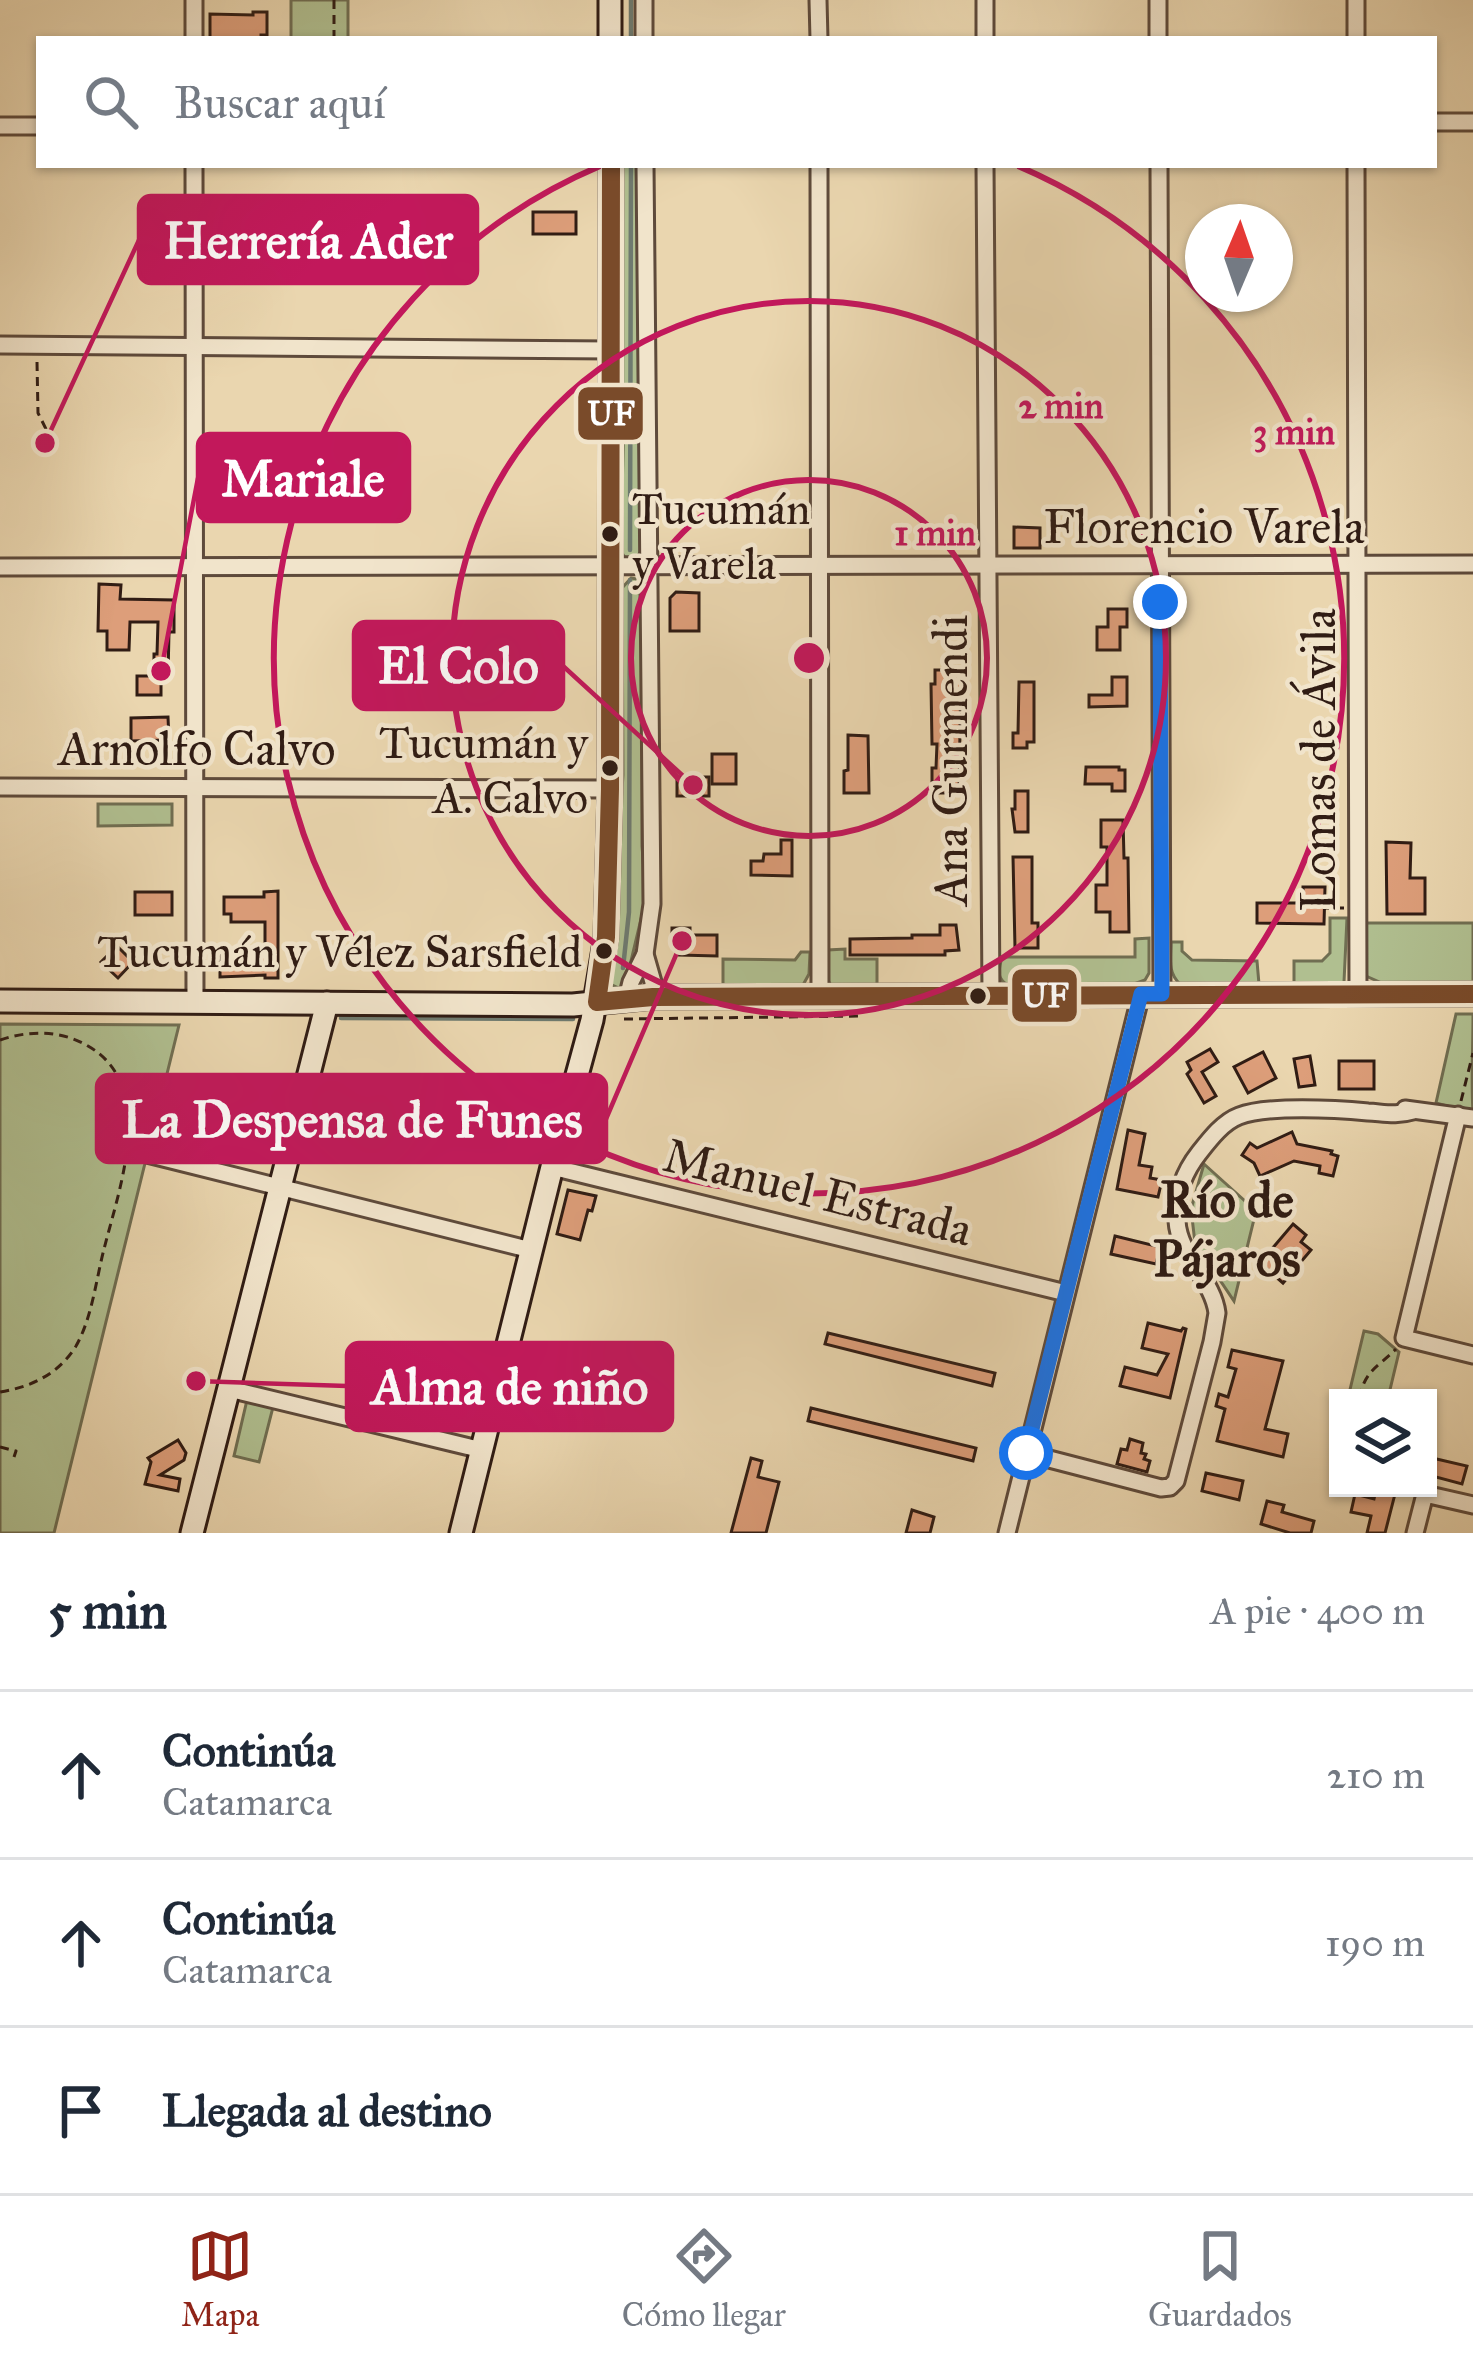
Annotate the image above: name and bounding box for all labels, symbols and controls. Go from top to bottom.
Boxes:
search box [36,36,1437,168]
icon: search [78,69,144,135]
text: Buscar aquí [174,75,386,130]
callout: Herrería Ader [139,196,477,283]
north arrow [1185,204,1293,312]
text: Herrería Ader [163,210,454,272]
text: 2 min [1018,384,1104,428]
line badge: UF [576,385,645,442]
text: UF [587,394,635,434]
text: 3 min [1253,410,1335,454]
callout: Mariale [198,434,409,521]
text: Mariale [221,448,385,510]
place label: Tucumán y Varela [632,481,810,591]
street label: Florencio Varela [1043,497,1365,556]
text: 1 min [894,511,976,555]
marker: Tucumán y Varela [599,523,621,545]
route end [1133,575,1187,629]
street label: Lomas de Ávila [1289,608,1348,911]
street label: Ana Gurmendi [921,615,980,907]
callout: El Colo [354,622,563,709]
text: El Colo [377,635,539,697]
centre of rings [788,637,830,679]
place label: Tucumán y A. Calvo [379,715,589,825]
street label: Arnolfo Calvo [57,719,335,778]
marker: Tucumán y A. Calvo [599,757,621,779]
place label: Tucumán y Vélez Sarsfield [97,924,582,979]
marker: Tucumán y Vélez Sarsfield [593,940,615,962]
line badge: UF [1010,967,1079,1024]
text: UF [1021,976,1069,1016]
unlabelled marker [967,985,989,1007]
callout: La Despensa de Funes [97,1075,606,1162]
text: La Despensa de Funes [122,1089,583,1151]
street label: Manuel Estrada [658,1125,979,1259]
district label: Río de Pájaros [1153,1169,1301,1290]
callout: Alma de niño [347,1343,672,1430]
text: Alma de niño [369,1356,648,1418]
map controls [1329,1389,1437,1497]
button: layers [1329,1389,1437,1497]
route start [999,1426,1053,1480]
text: 5 min [48,1580,167,1642]
text: A pie · 400 m [1210,1587,1425,1635]
text: Continúa [162,1723,335,1778]
icon: ahead [48,1742,114,1808]
text: 210 m [1327,1751,1425,1799]
text: Catamarca [162,1778,332,1826]
text: Continúa [162,1891,335,1946]
icon: ahead [48,1910,114,1976]
text: 190 m [1325,1919,1425,1967]
text: Catamarca [162,1946,332,1994]
icon: arrive [48,2078,114,2144]
text: Llegada al destino [162,2083,492,2138]
tab: Mapa [181,2223,260,2335]
tab: Cómo llegar [622,2223,786,2335]
tab: Guardados [1148,2223,1292,2335]

